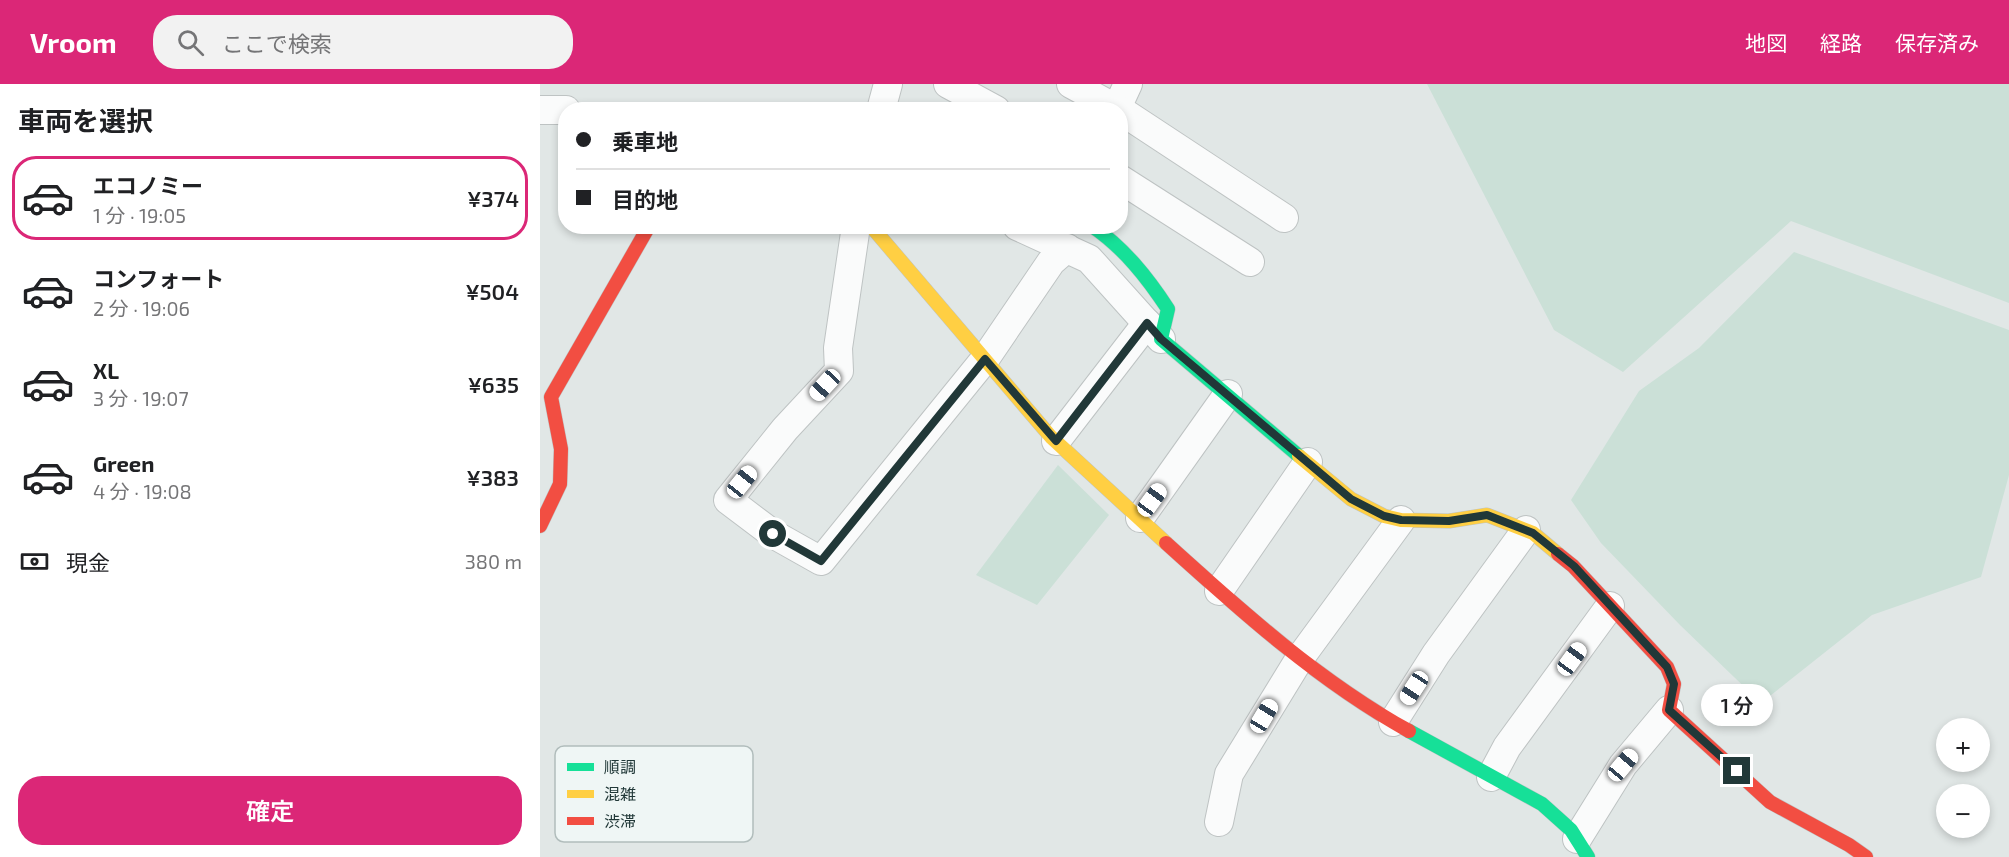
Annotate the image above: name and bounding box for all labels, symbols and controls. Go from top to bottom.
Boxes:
search box [153,15,573,69]
text: Vroom [30,25,117,59]
icon: search [174,26,207,59]
text: ここで検索 [222,30,332,56]
text: 地図 [1745,30,1787,55]
text: 経路 [1820,30,1862,55]
text: 保存済み [1895,30,1979,55]
text: 車両を選択 [18,104,153,136]
text: 乗車地 [612,128,678,154]
icon: car [21,171,75,225]
text: エコノミー [93,172,203,198]
text: ¥374 [467,185,519,211]
text: 目的地 [612,186,678,212]
text: 1 分 · 19:05 [93,203,186,227]
icon: car [21,264,75,318]
text: コンフォート [93,265,224,291]
text: ¥504 [465,278,519,304]
text: 2 分 · 19:06 [93,296,190,320]
icon: car [21,357,75,411]
text: XL [93,357,119,383]
car [806,366,844,404]
text: ¥635 [468,371,519,397]
text: 3 分 · 19:07 [93,386,189,410]
icon: car [21,450,75,504]
text: Green [93,450,155,476]
car [724,462,760,502]
text: ¥383 [467,464,519,490]
text: 4 分 · 19:08 [93,479,192,503]
car [1134,480,1170,520]
route start [759,520,786,547]
icon: cash [18,545,51,578]
text: 現金 [66,549,110,575]
text: 380 m [465,549,522,573]
car [1554,639,1590,679]
car [1397,668,1431,708]
callout: 1 分 [1701,684,1773,726]
text: 1 分 [1721,693,1753,717]
car [1247,696,1281,736]
map controls [1936,718,1990,838]
button: + [1936,718,1990,772]
car [1605,745,1641,785]
legend [555,746,753,842]
text: 順調 [604,757,636,776]
route end [1723,757,1750,784]
button: 確定 [18,776,522,845]
text: 混雑 [604,784,636,803]
button: − [1936,784,1990,838]
text: 渋滞 [604,811,636,830]

